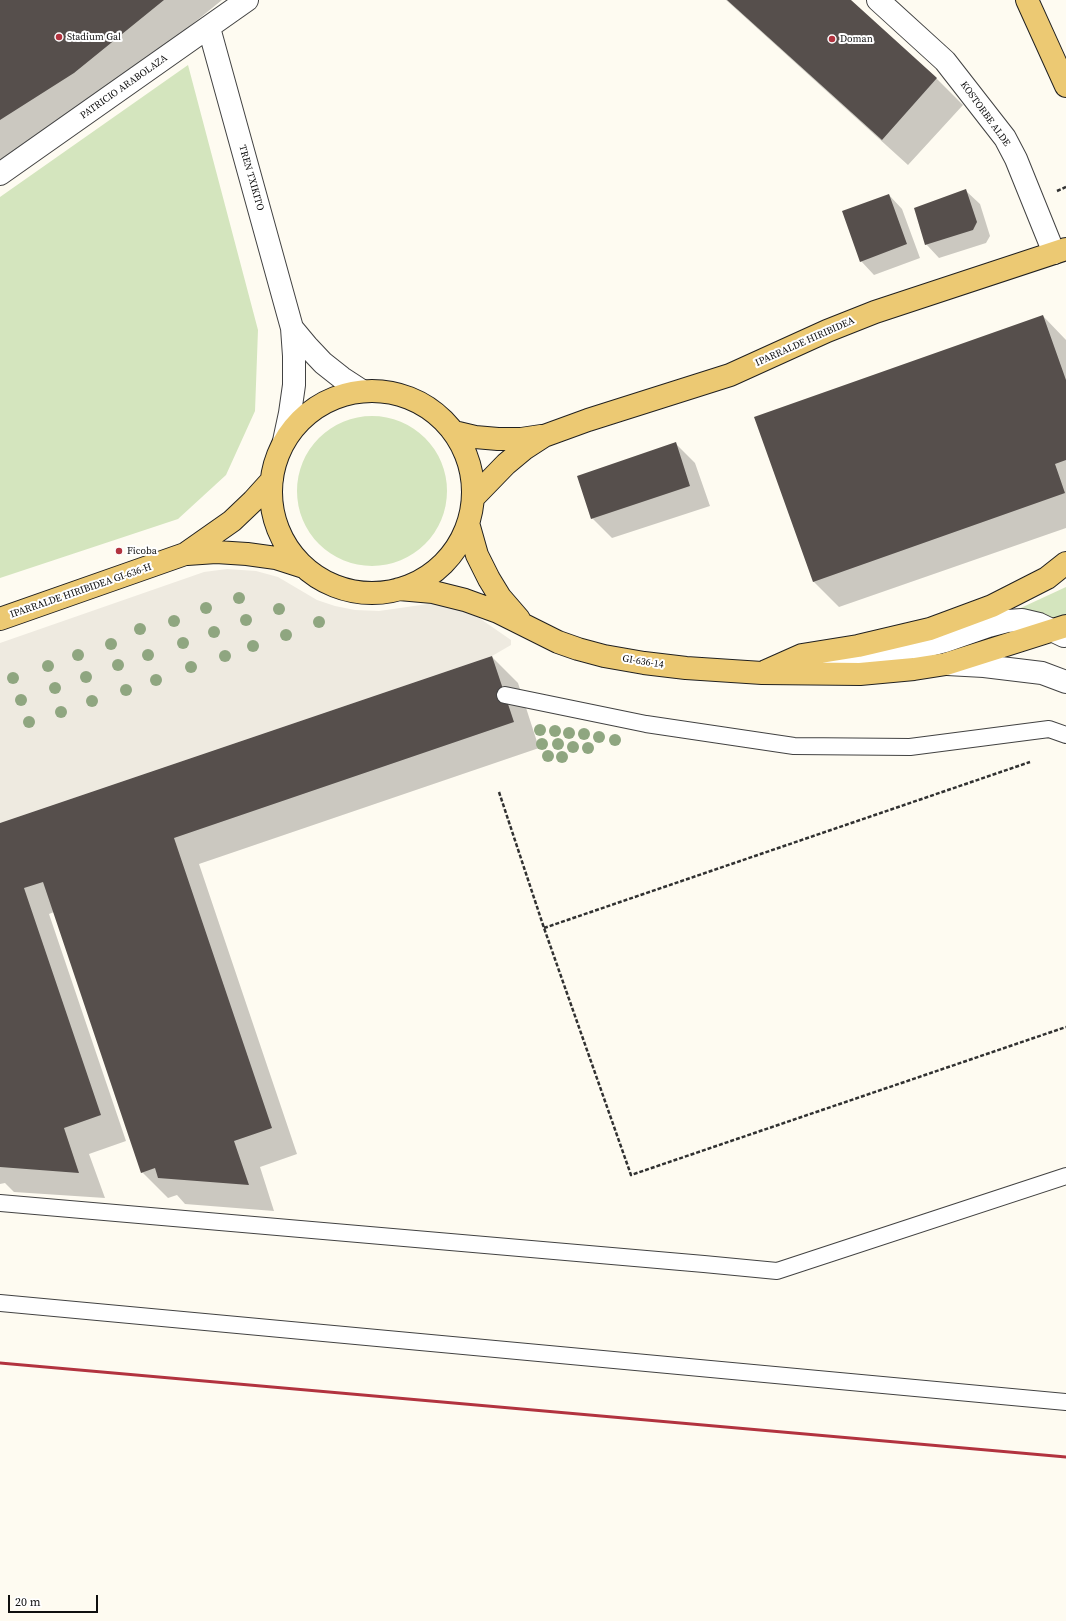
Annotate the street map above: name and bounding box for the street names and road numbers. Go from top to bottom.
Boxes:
street label: PATRICIO ARABOLAZA [78,52,170,122]
street label: KOSTORBE ALDE [957,79,1013,149]
street label: TREN TXIKITO [236,144,266,212]
street label: IPARRALDE HIRIBIDEA [754,315,856,369]
street label: IPARRALDE HIRIBIDEA GI-636-H [9,561,153,621]
street label: GI-636-14 [621,653,665,671]

